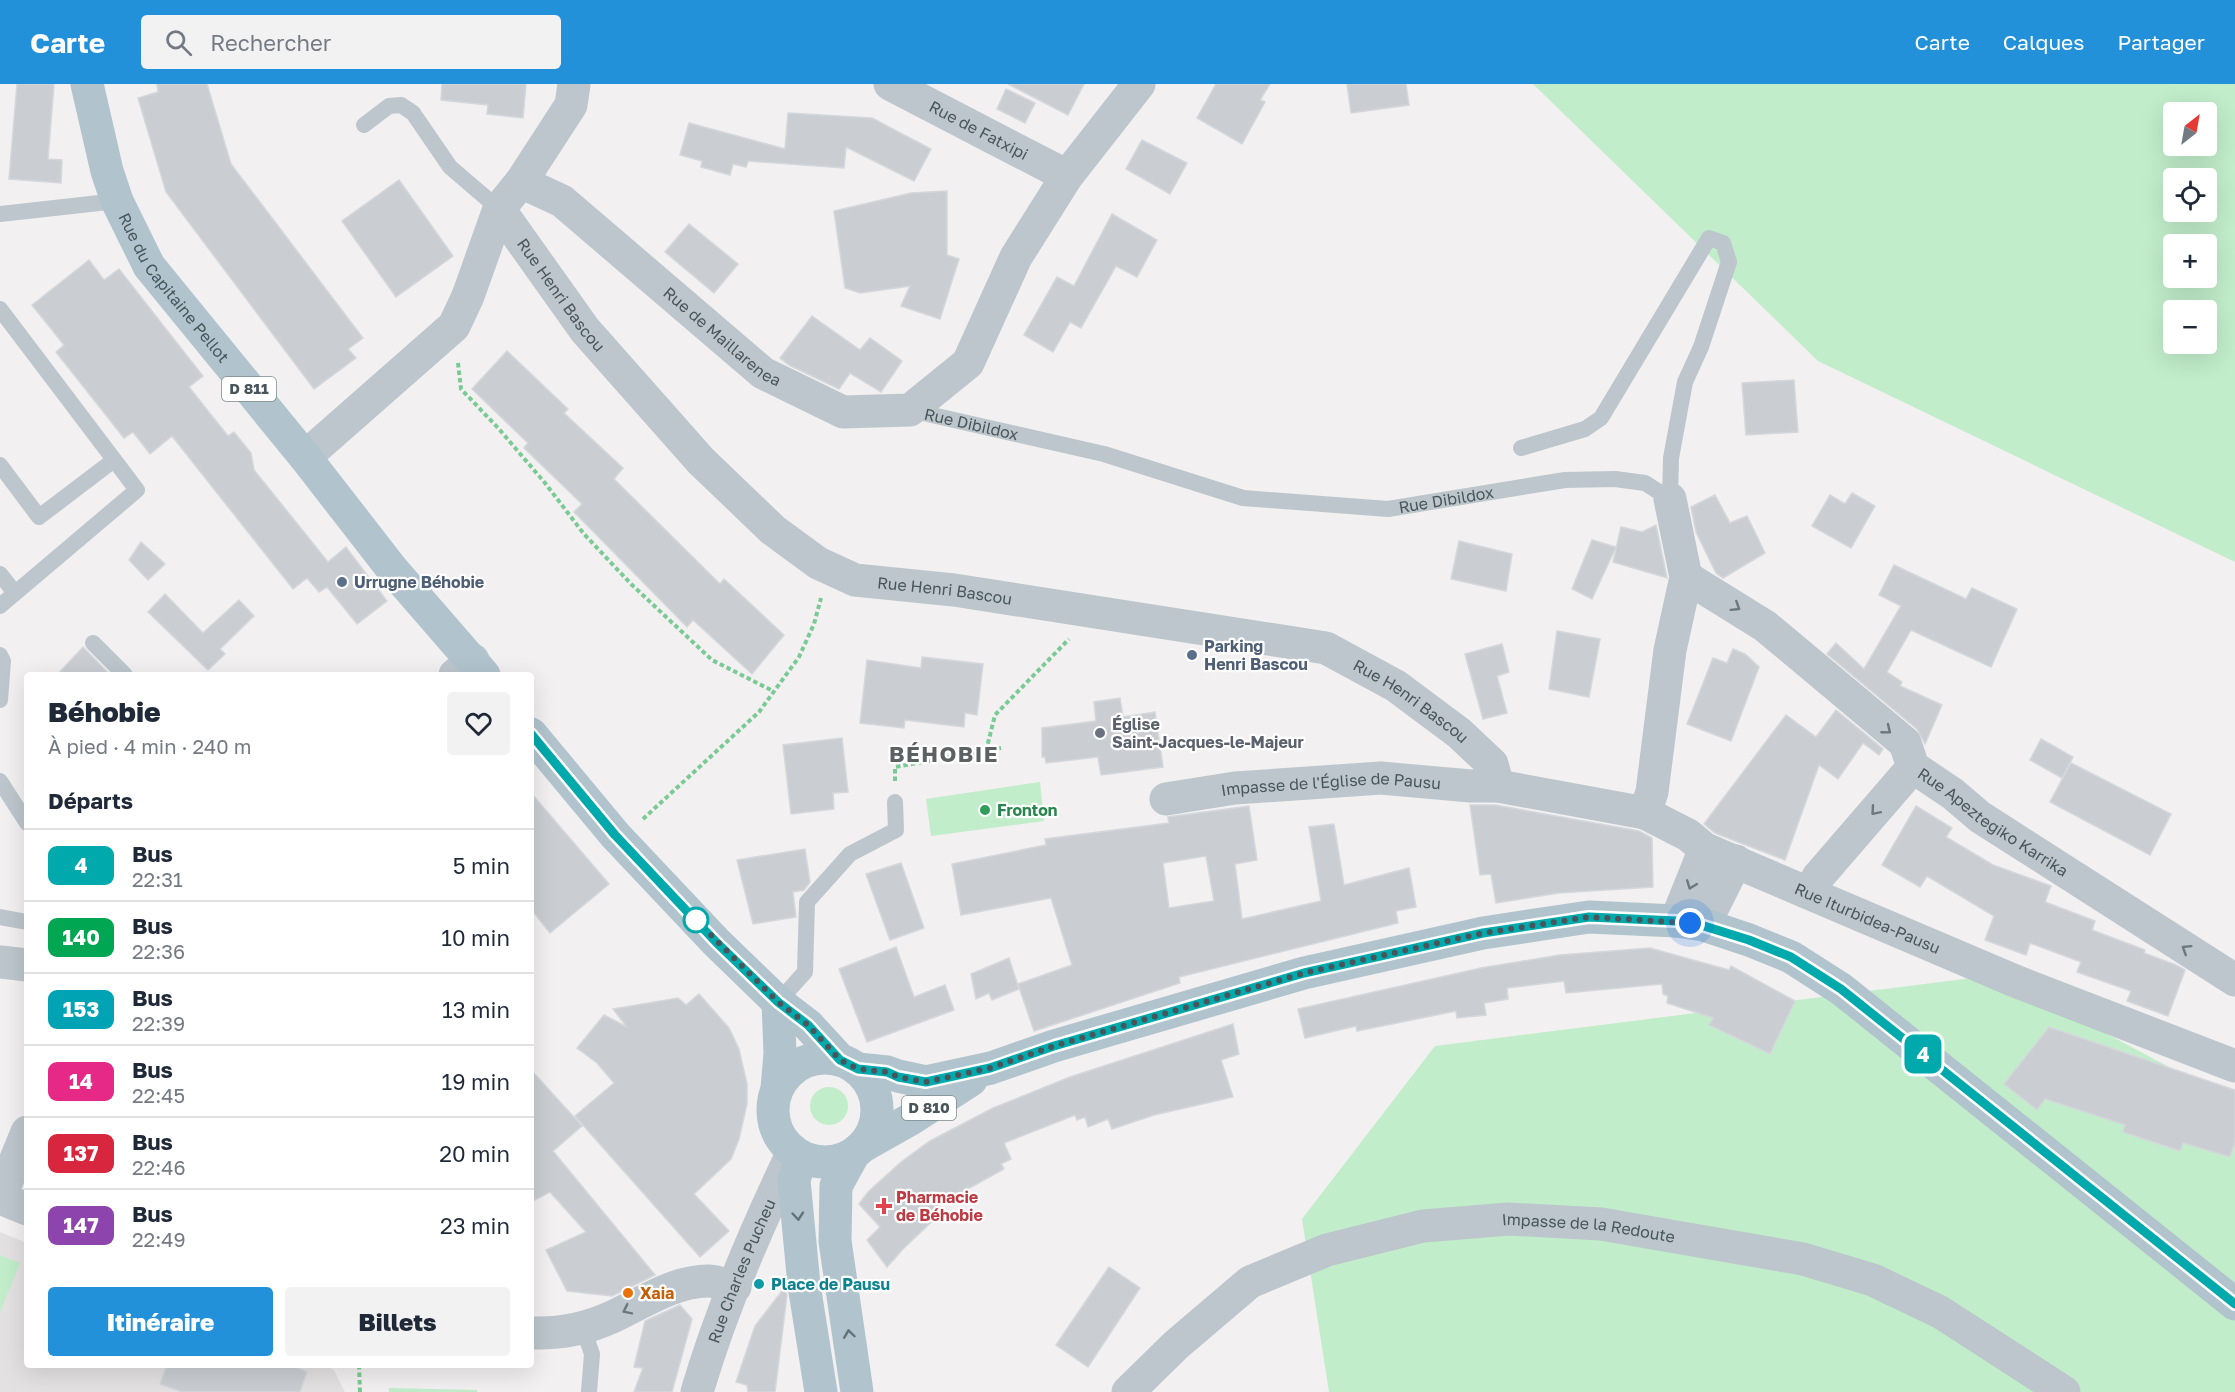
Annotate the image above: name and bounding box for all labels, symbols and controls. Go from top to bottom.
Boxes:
search box [141,15,561,69]
text: Carte [30,26,105,59]
icon: search [162,26,195,59]
text: Rechercher [210,29,331,56]
text: Carte [1914,29,1970,55]
text: Calques [2003,29,2084,55]
text: Partager [2117,29,2205,55]
street label: Rue de Fatxipi [926,96,1032,164]
north arrow [2163,102,2217,156]
map controls [2163,102,2217,354]
button: locate [2163,168,2217,222]
street label: Rue du Capitaine Pellot [114,209,234,366]
street label: Rue Henri Bascou [513,234,609,356]
button: + [2163,234,2217,288]
street label: Rue de Maillarenea [659,282,784,390]
button: − [2163,300,2217,354]
road number: D 811 [222,377,276,401]
street label: Rue Dibildox [922,404,1021,444]
street label: Rue Dibildox [1397,482,1495,517]
place label: Urrugne Béhobie [354,572,484,592]
street label: Rue Henri Bascou [876,572,1014,609]
marker: Urrugne Béhobie [335,575,349,589]
one-way arrow [1730,600,1740,612]
place label: Parking Henri Bascou [1204,636,1308,674]
marker: Parking Henri Bascou [1185,648,1199,662]
street label: Rue Henri Bascou [1350,655,1473,747]
button: heart [447,692,510,755]
text: Béhobie [48,695,161,728]
place label: Église Saint-Jacques-le-Majeur [1112,714,1304,752]
one-way arrow [1881,722,1892,733]
marker: Église Saint-Jacques-le-Majeur [1093,726,1107,740]
text: À pied · 4 min · 240 m [48,734,251,758]
district label: BÉHOBIE [889,740,999,767]
street label: Rue Apeztegiko Karrika [1914,763,2072,881]
street label: Impasse de l'Église de Pausu [1219,768,1442,800]
text: Départs [48,787,133,814]
place label: Fronton [997,800,1057,820]
marker: Fronton [978,803,992,817]
one-way arrow [1871,804,1882,815]
text: Bus [132,840,173,867]
text: 4 [74,852,88,878]
text: 5 min [453,852,510,879]
text: 22:31 [132,867,183,891]
street label: Rue Iturbidea-Pausu [1792,878,1943,958]
one-way arrow [1686,879,1698,890]
unlabelled marker [683,907,709,933]
your location [1675,908,1705,938]
text: Bus [132,912,173,939]
text: 140 [62,924,100,950]
text: 10 min [441,924,510,951]
text: 22:36 [132,939,185,963]
one-way arrow [2182,945,2193,956]
text: Bus [132,984,173,1011]
text: 153 [63,996,99,1022]
text: 13 min [442,996,510,1023]
text: 22:39 [132,1011,185,1035]
line badge: 4 [1904,1034,1942,1074]
text: 4 [1916,1041,1930,1067]
text: Bus [132,1056,173,1083]
text: 14 [69,1068,93,1094]
text: 19 min [442,1068,510,1095]
text: 22:45 [132,1083,185,1107]
road number: D 810 [902,1096,956,1120]
text: Bus [132,1128,173,1155]
text: 137 [63,1140,99,1166]
text: 20 min [439,1140,510,1167]
text: 22:46 [132,1155,186,1179]
place label: Pharmacie de Béhobie [896,1187,983,1225]
street label: Rue Charles Pucheu [703,1196,780,1346]
marker: Pharmacie de Béhobie [877,1199,891,1213]
text: Bus [132,1200,173,1227]
street label: Impasse de la Redoute [1501,1209,1677,1247]
one-way arrow [791,1211,804,1220]
text: 147 [63,1212,99,1238]
text: 23 min [440,1212,510,1239]
text: 22:49 [132,1227,186,1251]
place label: Place de Pausu [771,1274,890,1294]
marker: Place de Pausu [752,1277,766,1291]
place label: Xaia [640,1283,674,1303]
marker: Xaia [621,1286,635,1300]
button: Itinéraire [48,1287,273,1356]
button: Billets [285,1287,510,1356]
one-way arrow [622,1302,633,1314]
one-way arrow [843,1329,855,1339]

